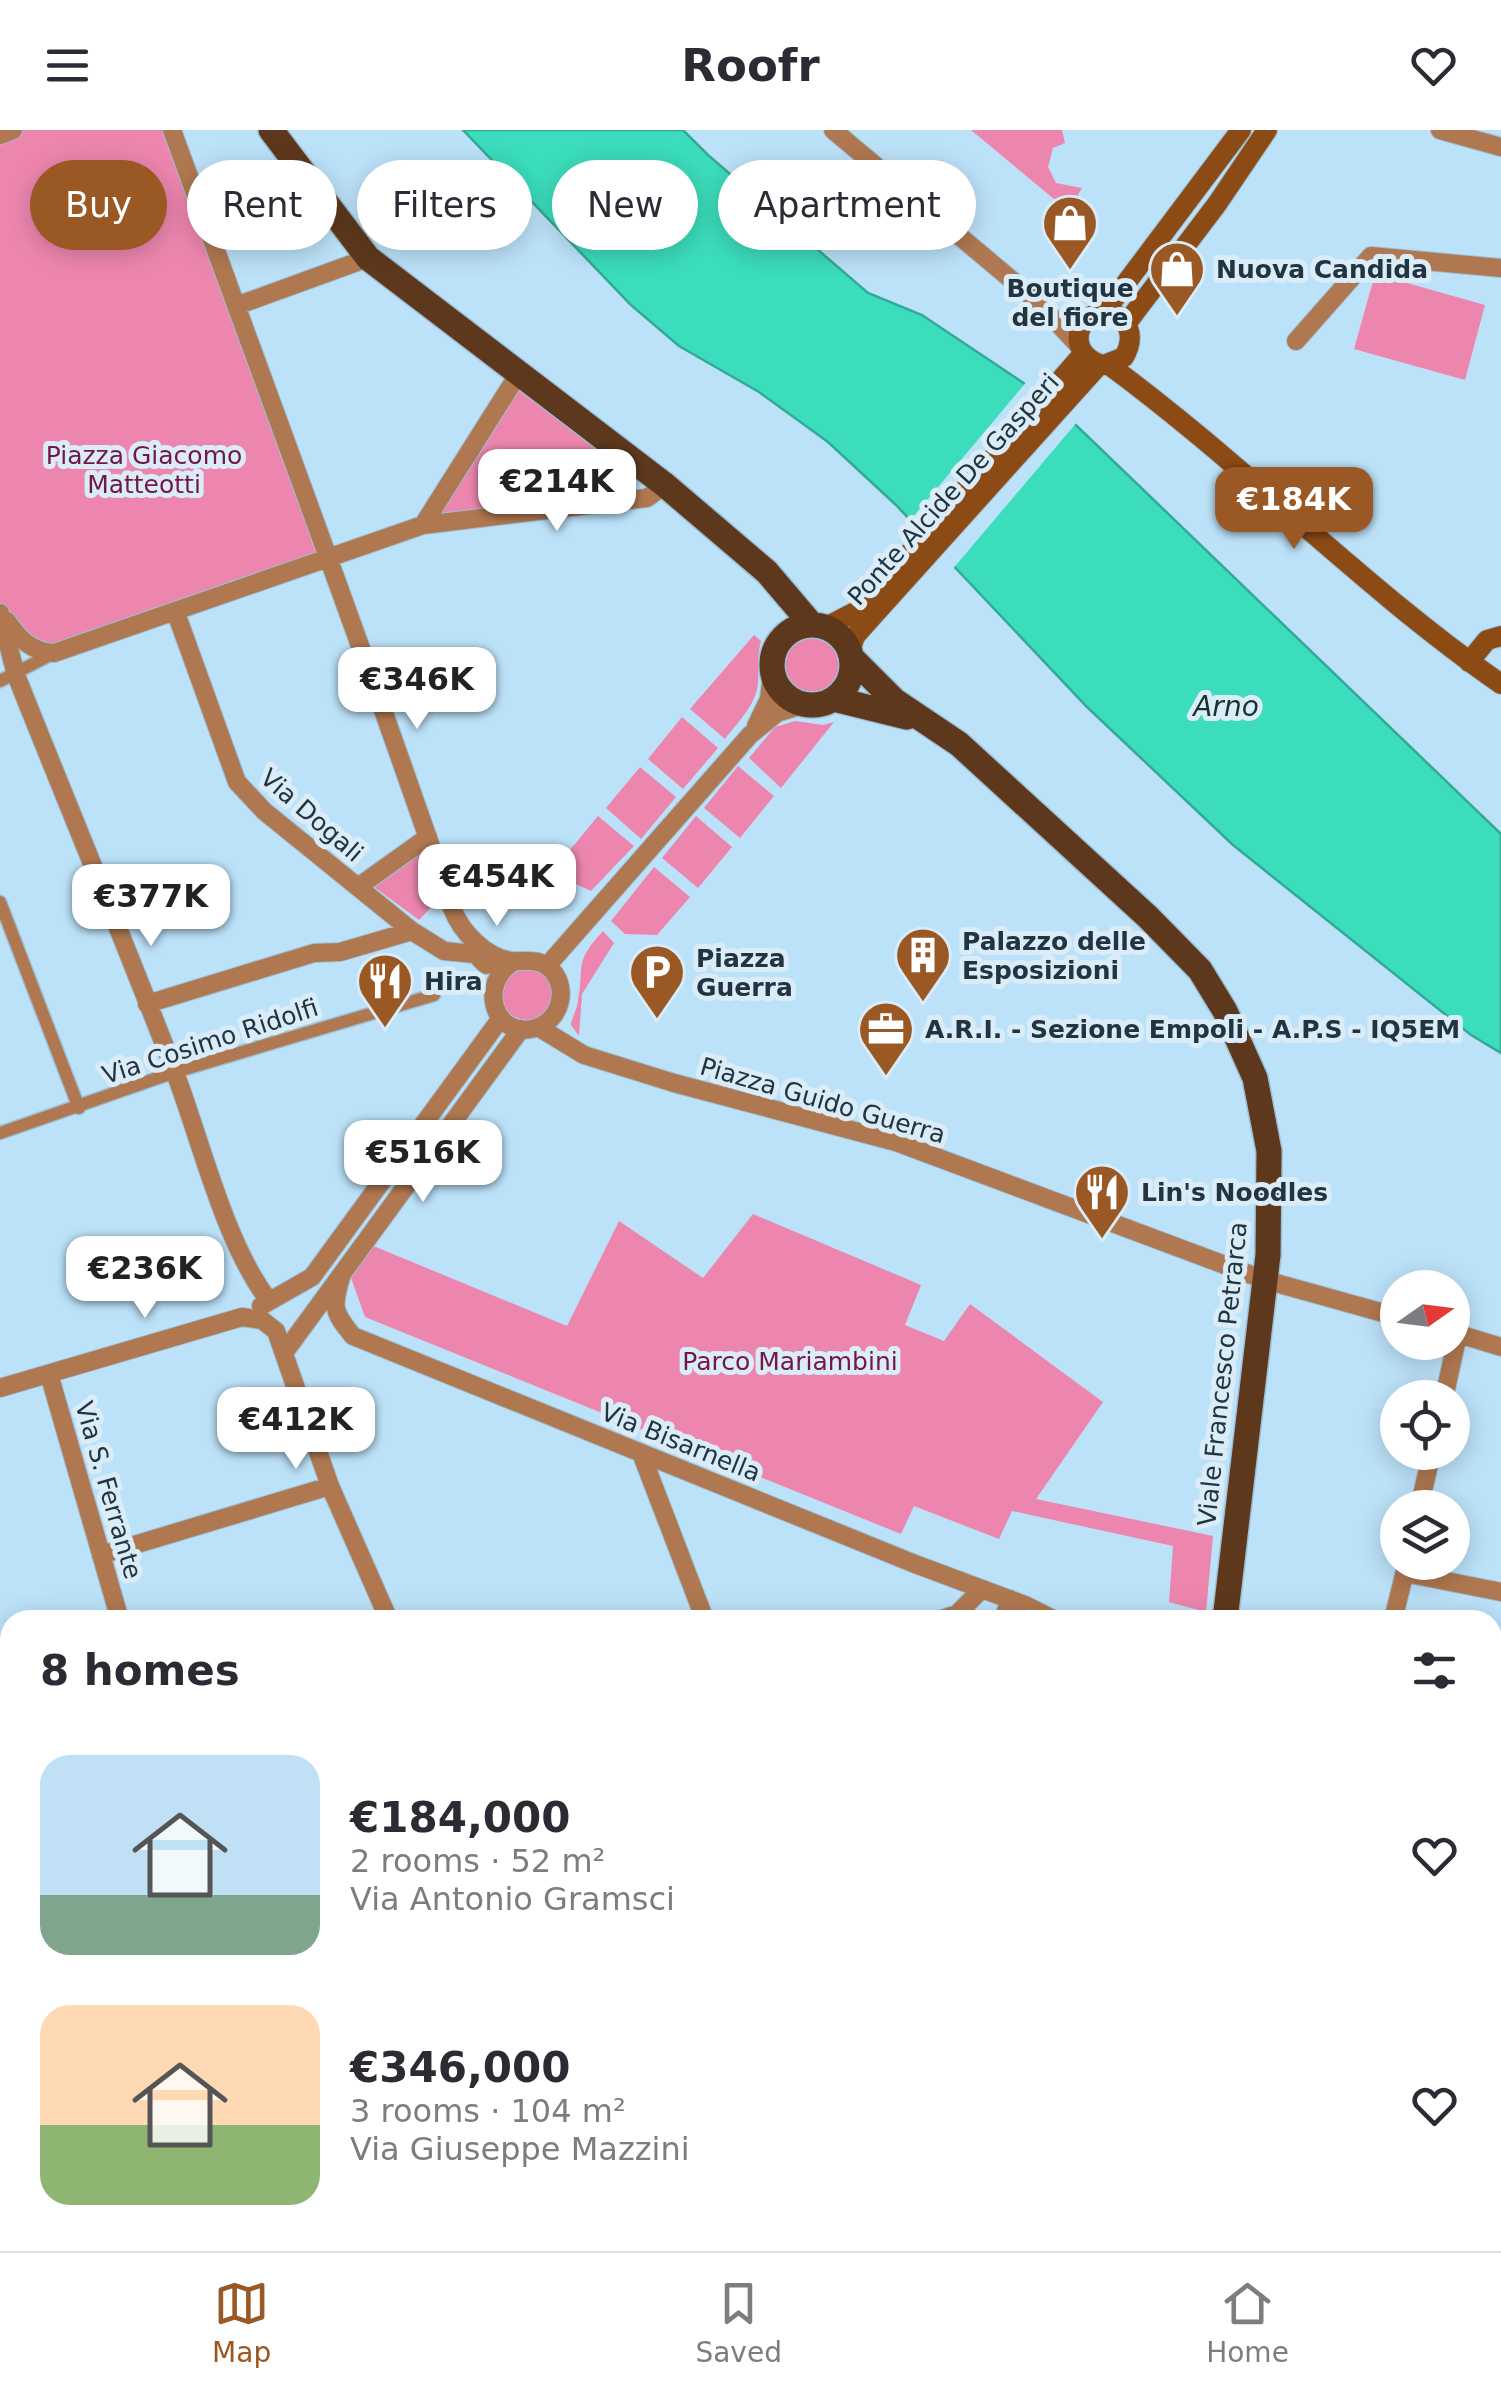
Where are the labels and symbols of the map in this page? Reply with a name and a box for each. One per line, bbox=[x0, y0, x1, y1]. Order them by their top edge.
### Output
shop icon: Boutique del fiore bbox=[1040, 193, 1100, 272]
shop icon: Nuova Candida bbox=[1147, 239, 1207, 318]
place label: Nuova Candida bbox=[1216, 255, 1428, 284]
place label: Boutique del fiore bbox=[1006, 274, 1134, 332]
street label: Ponte Alcide De Gasperi bbox=[842, 368, 1065, 611]
park label: Piazza Giacomo Matteotti bbox=[46, 441, 242, 499]
pin: €214K bbox=[487, 449, 627, 534]
pin: €184K bbox=[1224, 467, 1364, 552]
pin: €346K bbox=[347, 647, 487, 732]
water label: Arno bbox=[1191, 690, 1259, 723]
street label: Via Dogali bbox=[254, 763, 369, 868]
pin: €454K bbox=[427, 844, 567, 929]
pin: €377K bbox=[81, 864, 221, 949]
building icon: Palazzo delle Esposizioni bbox=[893, 925, 953, 1004]
place label: Palazzo delle Esposizioni bbox=[962, 927, 1146, 985]
parking icon: Piazza Guerra bbox=[627, 942, 687, 1021]
place label: Piazza Guerra bbox=[696, 944, 793, 1002]
restaurant icon: Hira bbox=[355, 951, 415, 1030]
place label: Hira bbox=[424, 967, 483, 996]
street label: Via Cosimo Ridolfi bbox=[99, 993, 322, 1090]
office icon: A.R.I. - Sezione Empoli - A.P.S - IQ5EM bbox=[856, 999, 916, 1078]
place label: A.R.I. - Sezione Empoli - A.P.S - IQ5EM bbox=[925, 1015, 1460, 1044]
street label: Piazza Guido Guerra bbox=[697, 1052, 949, 1149]
pin: €516K bbox=[353, 1120, 493, 1205]
restaurant icon: Lin's Noodles bbox=[1072, 1162, 1132, 1241]
place label: Lin's Noodles bbox=[1141, 1178, 1328, 1207]
street label: Viale Francesco Petrarca bbox=[1192, 1220, 1253, 1528]
pin: €236K bbox=[75, 1236, 215, 1321]
north arrow bbox=[1380, 1270, 1470, 1360]
park label: Parco Mariambini bbox=[682, 1347, 898, 1376]
pin: €412K bbox=[226, 1387, 366, 1472]
street label: Via Bisarnella bbox=[597, 1397, 765, 1488]
street label: Via S. Ferrante bbox=[69, 1398, 148, 1582]

